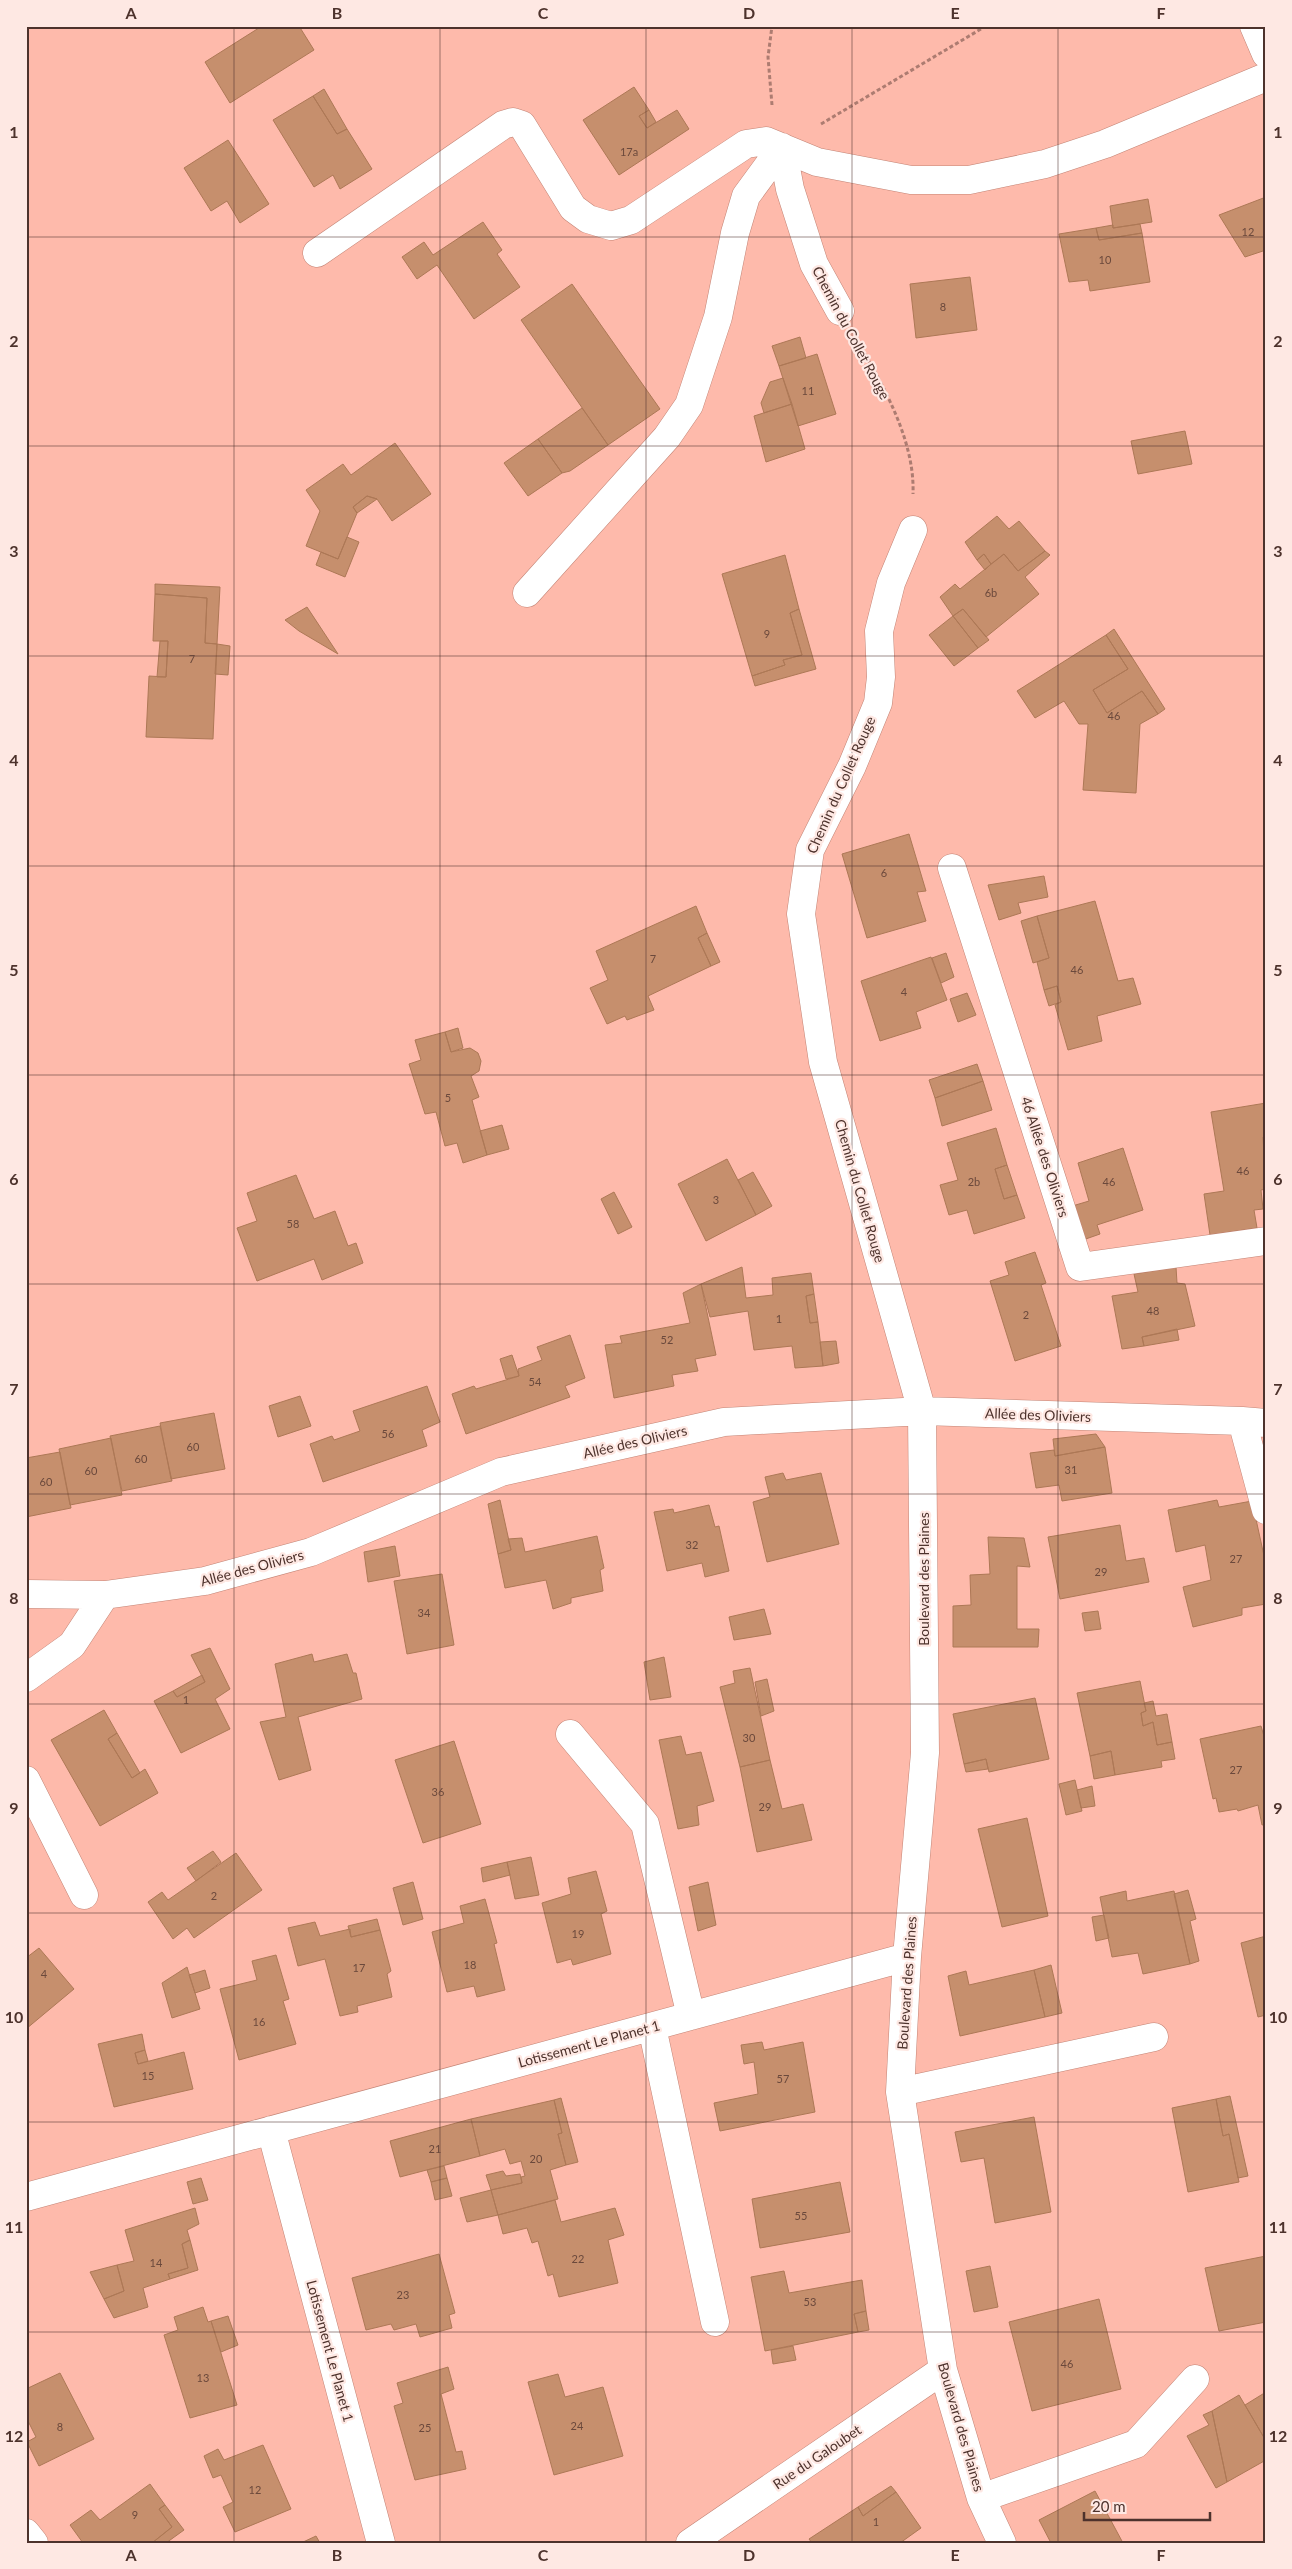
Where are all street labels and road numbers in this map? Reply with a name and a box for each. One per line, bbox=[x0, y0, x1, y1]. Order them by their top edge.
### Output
street label: Chemin du Collet Rouge bbox=[809, 263, 894, 402]
street label: Chemin du Collet Rouge bbox=[803, 714, 878, 856]
street label: 46 Allée des Oliviers bbox=[1018, 1095, 1073, 1219]
street label: Chemin du Collet Rouge bbox=[832, 1117, 889, 1265]
street label: Allée des Oliviers bbox=[985, 1404, 1091, 1425]
street label: Allée des Oliviers bbox=[581, 1421, 689, 1462]
street label: Boulevard des Plaines bbox=[915, 1512, 932, 1646]
street label: Allée des Oliviers bbox=[198, 1546, 305, 1589]
street label: Boulevard des Plaines bbox=[893, 1916, 920, 2050]
street label: Lotissement Le Planet 1 bbox=[516, 2016, 662, 2071]
street label: Lotissement Le Planet 1 bbox=[303, 2278, 358, 2424]
street label: Boulevard des Plaines bbox=[935, 2360, 988, 2493]
street label: Rue du Galoubet bbox=[769, 2421, 864, 2492]

